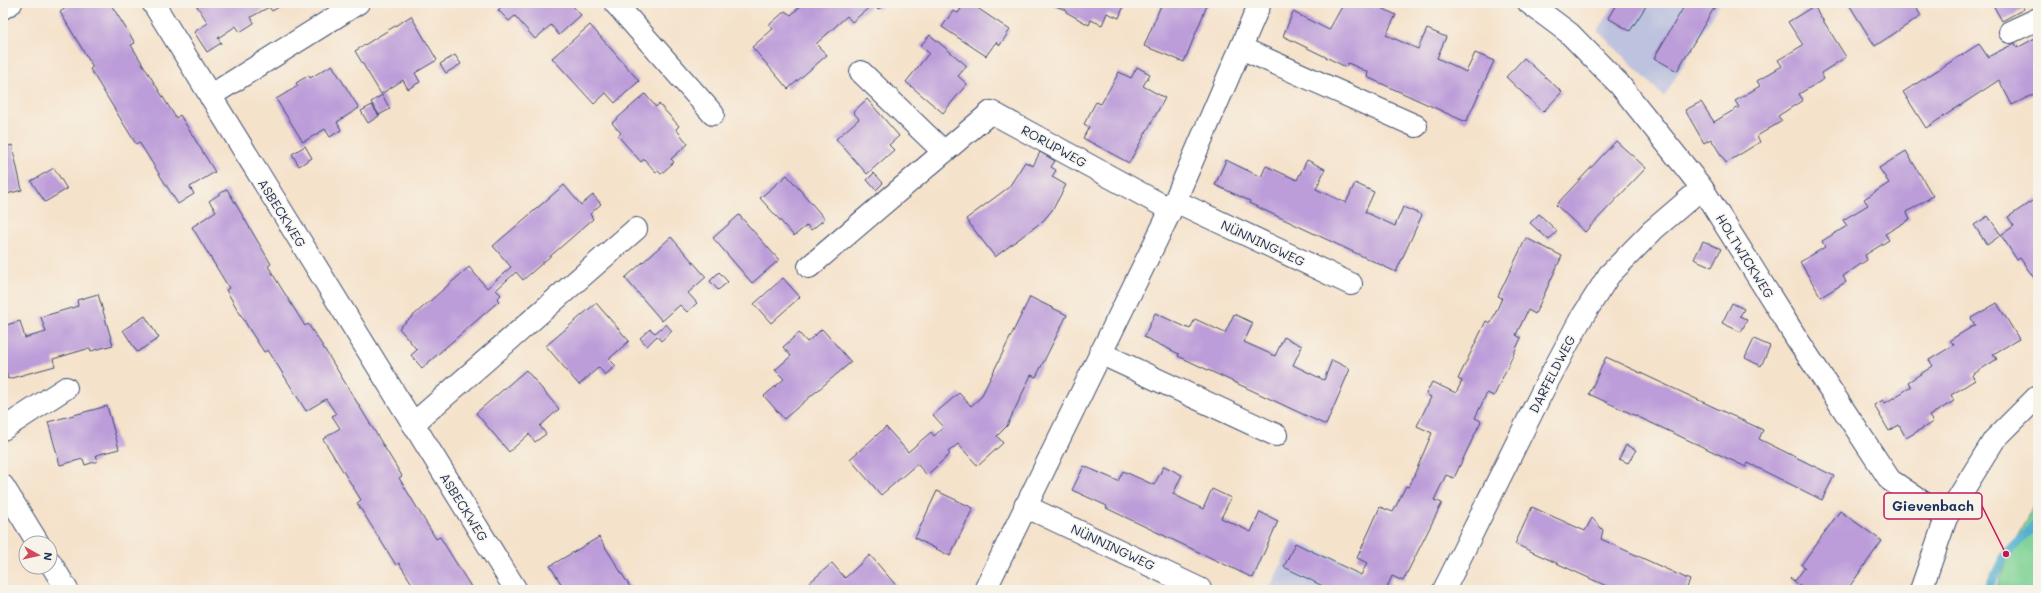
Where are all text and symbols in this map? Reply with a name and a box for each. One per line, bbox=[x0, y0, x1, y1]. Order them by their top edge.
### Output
street label: RORUPWEG bbox=[1019, 121, 1090, 171]
street label: ASBECKWEG bbox=[255, 175, 310, 250]
street label: HOLTWICKWEG bbox=[1713, 210, 1778, 301]
street label: NÜNNINGWEG bbox=[1218, 216, 1308, 270]
street label: DARFELDWEG bbox=[1525, 332, 1579, 416]
street label: ASBECKWEG bbox=[437, 469, 492, 544]
callout: Gievenbach bbox=[1884, 493, 1982, 519]
text: Gievenbach bbox=[1892, 496, 1974, 515]
street label: NÜNNINGWEG bbox=[1068, 520, 1158, 574]
north arrow bbox=[18, 535, 58, 575]
text: N bbox=[40, 551, 56, 562]

